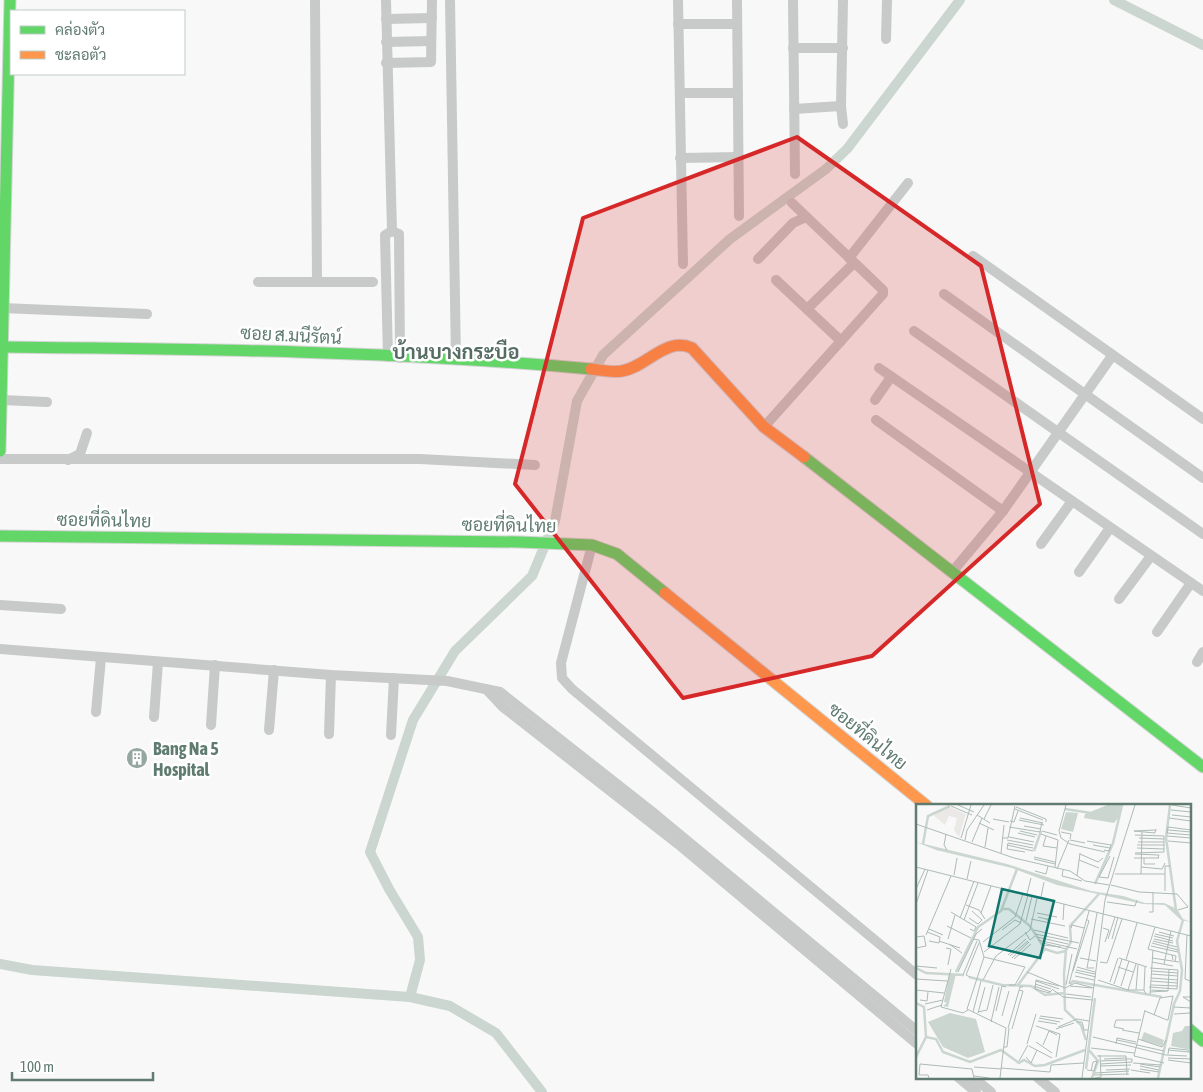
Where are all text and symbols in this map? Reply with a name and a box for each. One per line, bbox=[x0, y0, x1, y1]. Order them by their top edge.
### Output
legend bbox=[10, 10, 185, 75]
text: คล่องตัว bbox=[55, 20, 105, 38]
text: ชะลอตัว bbox=[55, 46, 106, 63]
street label: ซอย ส.มนีรัตน์ bbox=[240, 320, 342, 348]
district label: บ้านบางกระบือ bbox=[393, 339, 519, 363]
street label: ซอยที่ดินไทย bbox=[56, 504, 152, 531]
street label: ซอยที่ดินไทย bbox=[461, 509, 557, 536]
street label: ซอยที่ดินไทย bbox=[824, 694, 915, 774]
place label: Bang Na 5 Hospital bbox=[153, 738, 219, 780]
building icon: Bang Na 5 Hospital bbox=[125, 746, 149, 770]
inset map bbox=[916, 804, 1190, 1080]
scale bar bbox=[12, 1050, 154, 1082]
text: 100 m bbox=[20, 1058, 54, 1075]

